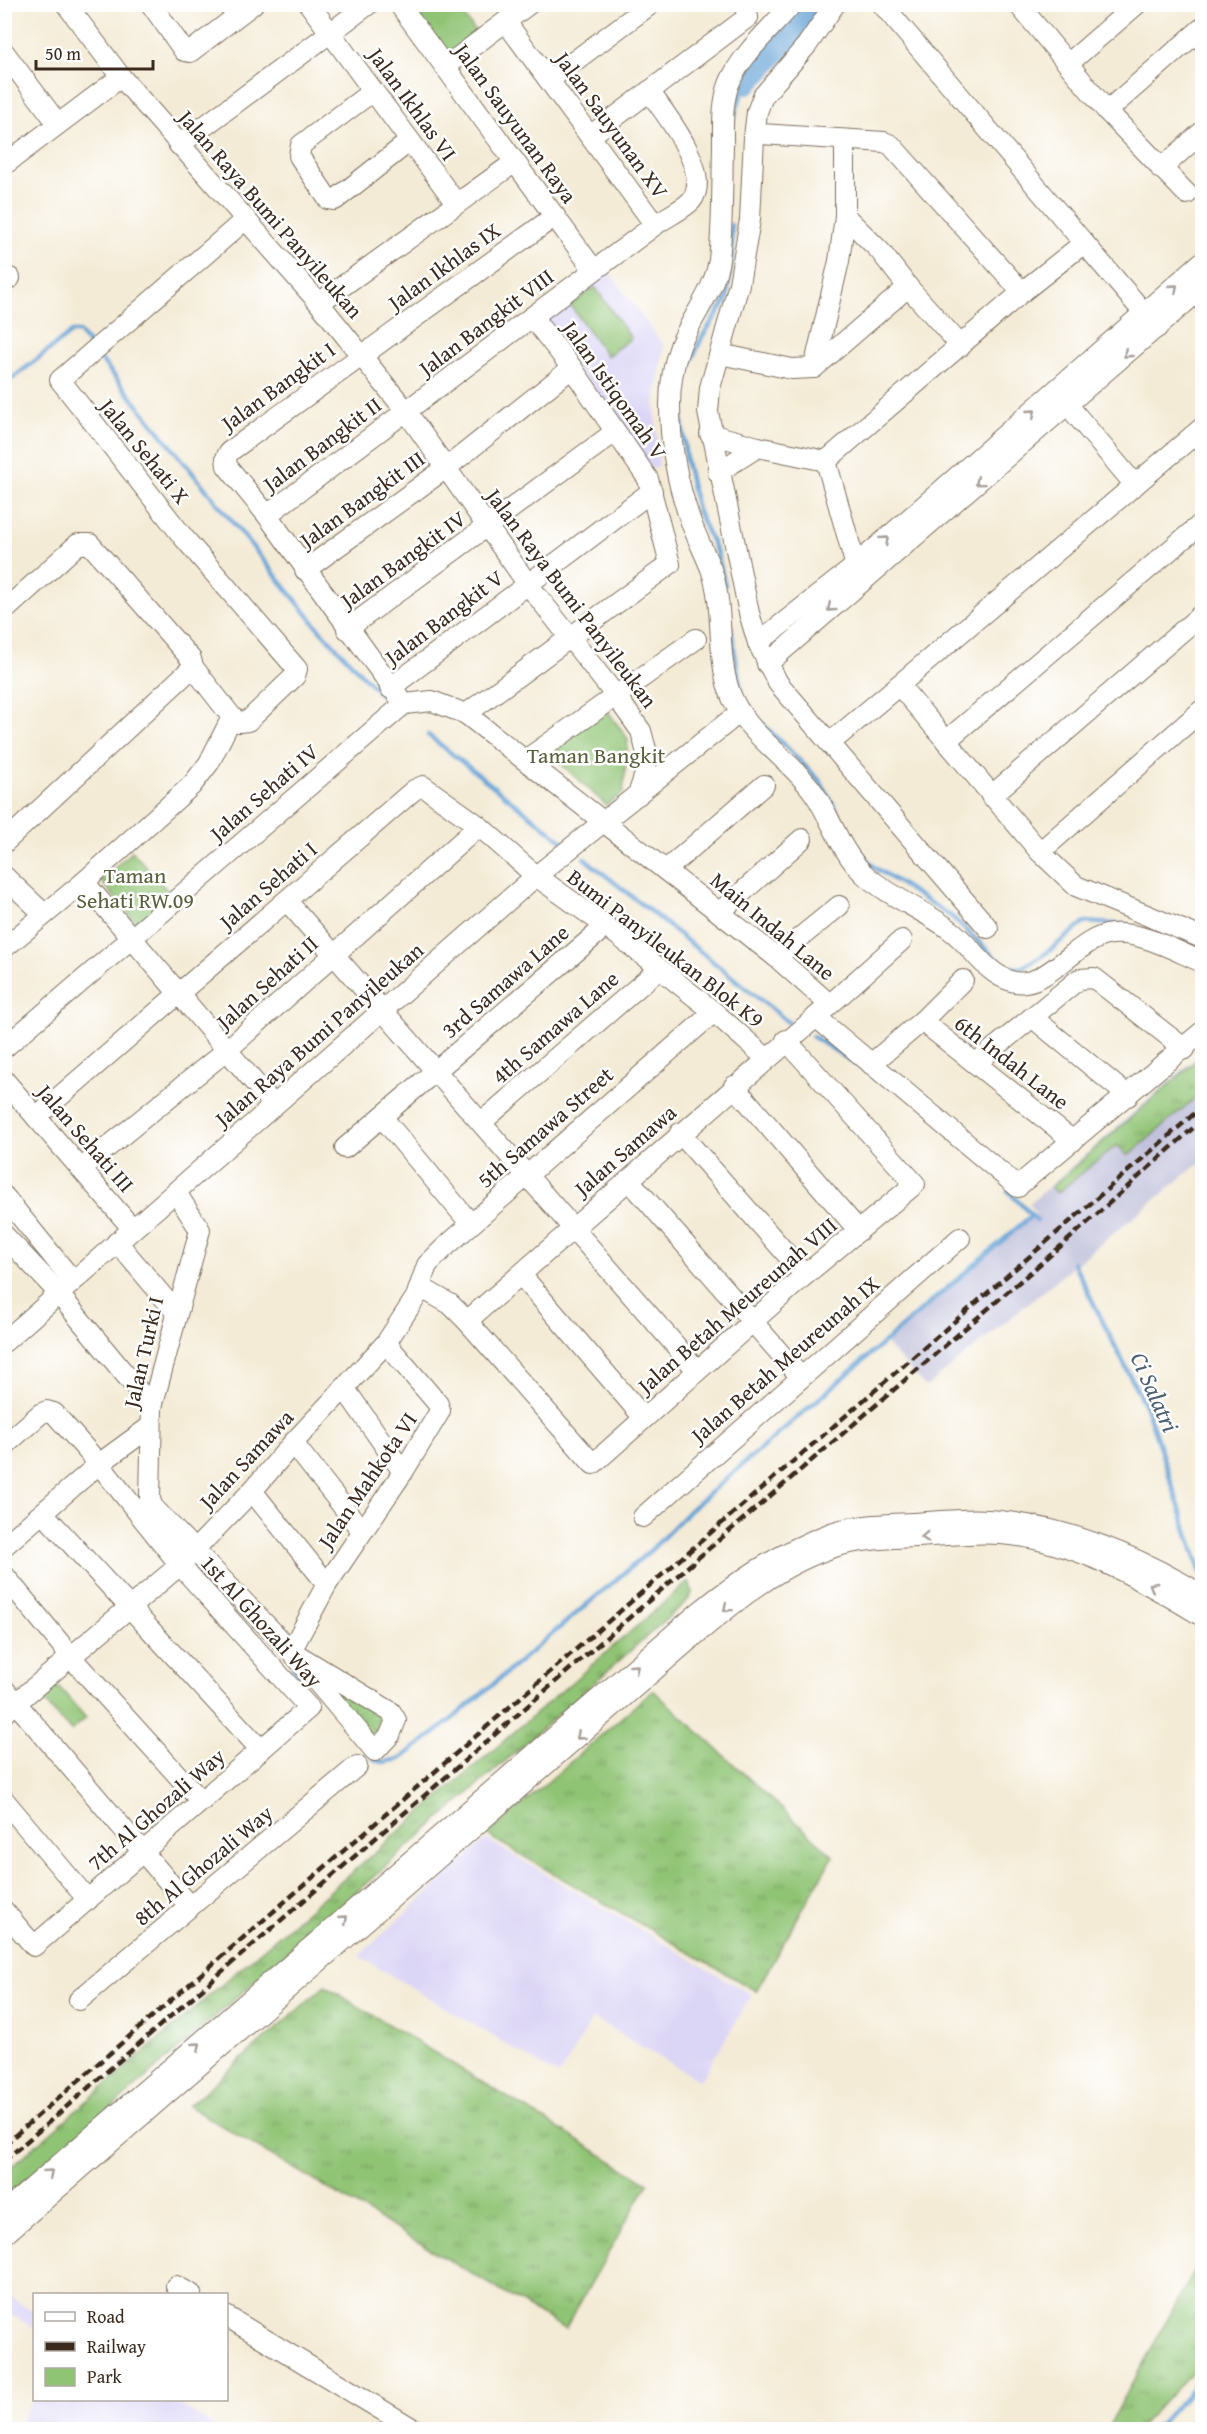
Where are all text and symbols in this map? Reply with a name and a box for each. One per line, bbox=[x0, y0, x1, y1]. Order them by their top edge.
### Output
scale bar bbox=[36, 33, 153, 71]
street label: Jalan Sauyunan Raya bbox=[445, 34, 585, 210]
street label: Jalan Ikhlas VI bbox=[359, 38, 465, 167]
text: 50 m bbox=[45, 40, 81, 67]
street label: Jalan Sauyunan XV bbox=[546, 42, 676, 205]
street label: Jalan Raya Bumi Panyileukan bbox=[169, 100, 371, 326]
street label: Jalan Ikhlas IX bbox=[379, 214, 507, 319]
street label: Jalan Bangkit VIII bbox=[409, 260, 560, 385]
one-way arrow bbox=[1167, 284, 1177, 295]
street label: Jalan Istiqomah V bbox=[553, 311, 675, 466]
street label: Jalan Bangkit I bbox=[212, 334, 342, 440]
one-way arrow bbox=[1123, 347, 1134, 358]
street label: Jalan Sehati X bbox=[91, 389, 198, 511]
street label: Jalan Bangkit II bbox=[254, 389, 388, 501]
one-way arrow bbox=[1025, 409, 1036, 420]
street label: Jalan Bangkit III bbox=[290, 443, 431, 557]
one-way arrow bbox=[975, 474, 986, 485]
street label: Jalan Raya Bumi Panyileukan bbox=[477, 479, 666, 715]
street label: Jalan Bangkit IV bbox=[331, 502, 472, 617]
one-way arrow bbox=[878, 536, 889, 547]
street label: Jalan Bangkit V bbox=[375, 562, 510, 674]
one-way arrow bbox=[827, 601, 838, 612]
street label: Jalan Sehati IV bbox=[200, 736, 325, 850]
park label: Taman Bangkit bbox=[527, 739, 666, 771]
street label: Jalan Sehati I bbox=[210, 833, 324, 939]
park label: Taman Sehati RW.09 bbox=[76, 859, 194, 916]
street label: Bumi Panyileukan Blok K9 bbox=[561, 861, 771, 1035]
street label: Main Indah Lane bbox=[704, 864, 842, 988]
street label: 3rd Samawa Lane bbox=[434, 917, 576, 1045]
street label: Jalan Sehati II bbox=[207, 928, 325, 1038]
street label: Jalan Raya Bumi Panyileukan bbox=[205, 934, 431, 1136]
street label: 4th Samawa Lane bbox=[484, 963, 626, 1091]
street label: 6th Indah Lane bbox=[948, 1007, 1076, 1117]
street label: 5th Samawa Street bbox=[470, 1059, 620, 1195]
street label: Jalan Sehati III bbox=[28, 1075, 142, 1199]
street label: Jalan Samawa bbox=[565, 1096, 683, 1205]
street label: Jalan Betah Meureunah VIII bbox=[628, 1209, 844, 1403]
street label: Jalan Betah Meureunah IX bbox=[681, 1268, 887, 1452]
street label: Jalan Turki I bbox=[114, 1293, 171, 1414]
water label: Ci Salatri bbox=[1122, 1346, 1188, 1438]
street label: Jalan Samawa bbox=[189, 1402, 301, 1518]
street label: Jalan Mahkota VI bbox=[308, 1406, 424, 1557]
one-way arrow bbox=[921, 1530, 930, 1543]
street label: 1st Al Ghozali Way bbox=[193, 1547, 331, 1695]
one-way arrow bbox=[1149, 1581, 1159, 1593]
one-way arrow bbox=[723, 1601, 734, 1612]
one-way arrow bbox=[628, 1664, 639, 1675]
one-way arrow bbox=[576, 1729, 587, 1740]
street label: 7th Al Ghozali Way bbox=[80, 1740, 232, 1878]
street label: 8th Al Ghozali Way bbox=[126, 1797, 280, 1933]
one-way arrow bbox=[337, 1915, 348, 1926]
one-way arrow bbox=[190, 2042, 201, 2053]
one-way arrow bbox=[42, 2170, 53, 2181]
legend bbox=[33, 2293, 228, 2401]
text: Road bbox=[87, 2303, 125, 2330]
text: Railway bbox=[87, 2333, 146, 2360]
text: Park bbox=[87, 2363, 123, 2390]

